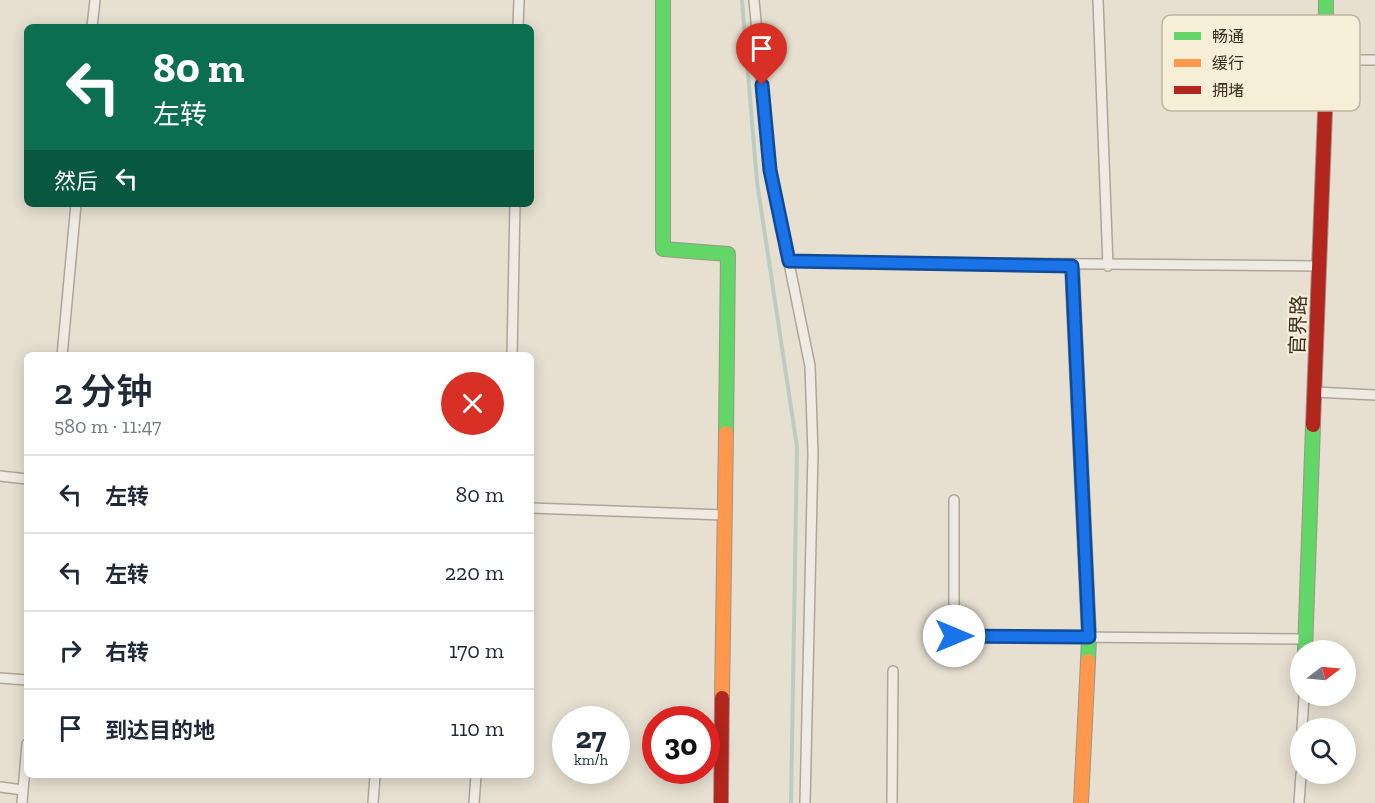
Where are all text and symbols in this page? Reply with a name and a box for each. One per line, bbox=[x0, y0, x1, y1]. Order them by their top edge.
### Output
legend bbox=[1162, 15, 1360, 111]
pin bbox=[736, 23, 787, 85]
text: 畅通 bbox=[1212, 27, 1244, 46]
icon: arrive bbox=[745, 32, 778, 65]
text: 80 m bbox=[153, 42, 244, 93]
icon: left bbox=[54, 48, 132, 126]
text: 缓行 bbox=[1212, 54, 1244, 73]
text: 拥堵 bbox=[1212, 81, 1244, 100]
text: 左转 bbox=[153, 99, 207, 131]
icon: left bbox=[110, 162, 143, 195]
text: 然后 bbox=[54, 168, 98, 195]
street label: 官界路 bbox=[1285, 295, 1311, 355]
text: 2 分钟 bbox=[54, 370, 152, 413]
button: close bbox=[441, 372, 504, 435]
text: 580 m · 11:47 bbox=[54, 414, 162, 438]
icon: left bbox=[54, 478, 87, 511]
text: 80 m bbox=[456, 481, 504, 508]
text: 左转 bbox=[105, 483, 149, 510]
icon: left bbox=[54, 556, 87, 589]
text: 220 m bbox=[445, 559, 504, 586]
text: 左转 bbox=[105, 561, 149, 588]
position arrow bbox=[922, 604, 986, 668]
icon: right bbox=[54, 634, 87, 667]
text: 170 m bbox=[449, 637, 504, 664]
text: 右转 bbox=[105, 639, 149, 666]
north arrow bbox=[1290, 640, 1356, 706]
map controls bbox=[1290, 640, 1356, 784]
speed limit sign: 30 bbox=[642, 706, 720, 784]
icon: arrive bbox=[54, 712, 87, 745]
text: 110 m bbox=[450, 715, 504, 742]
text: 到达目的地 bbox=[105, 717, 215, 744]
button: search bbox=[1290, 718, 1356, 784]
text: 27 bbox=[576, 720, 606, 756]
text: km/h bbox=[574, 751, 608, 769]

